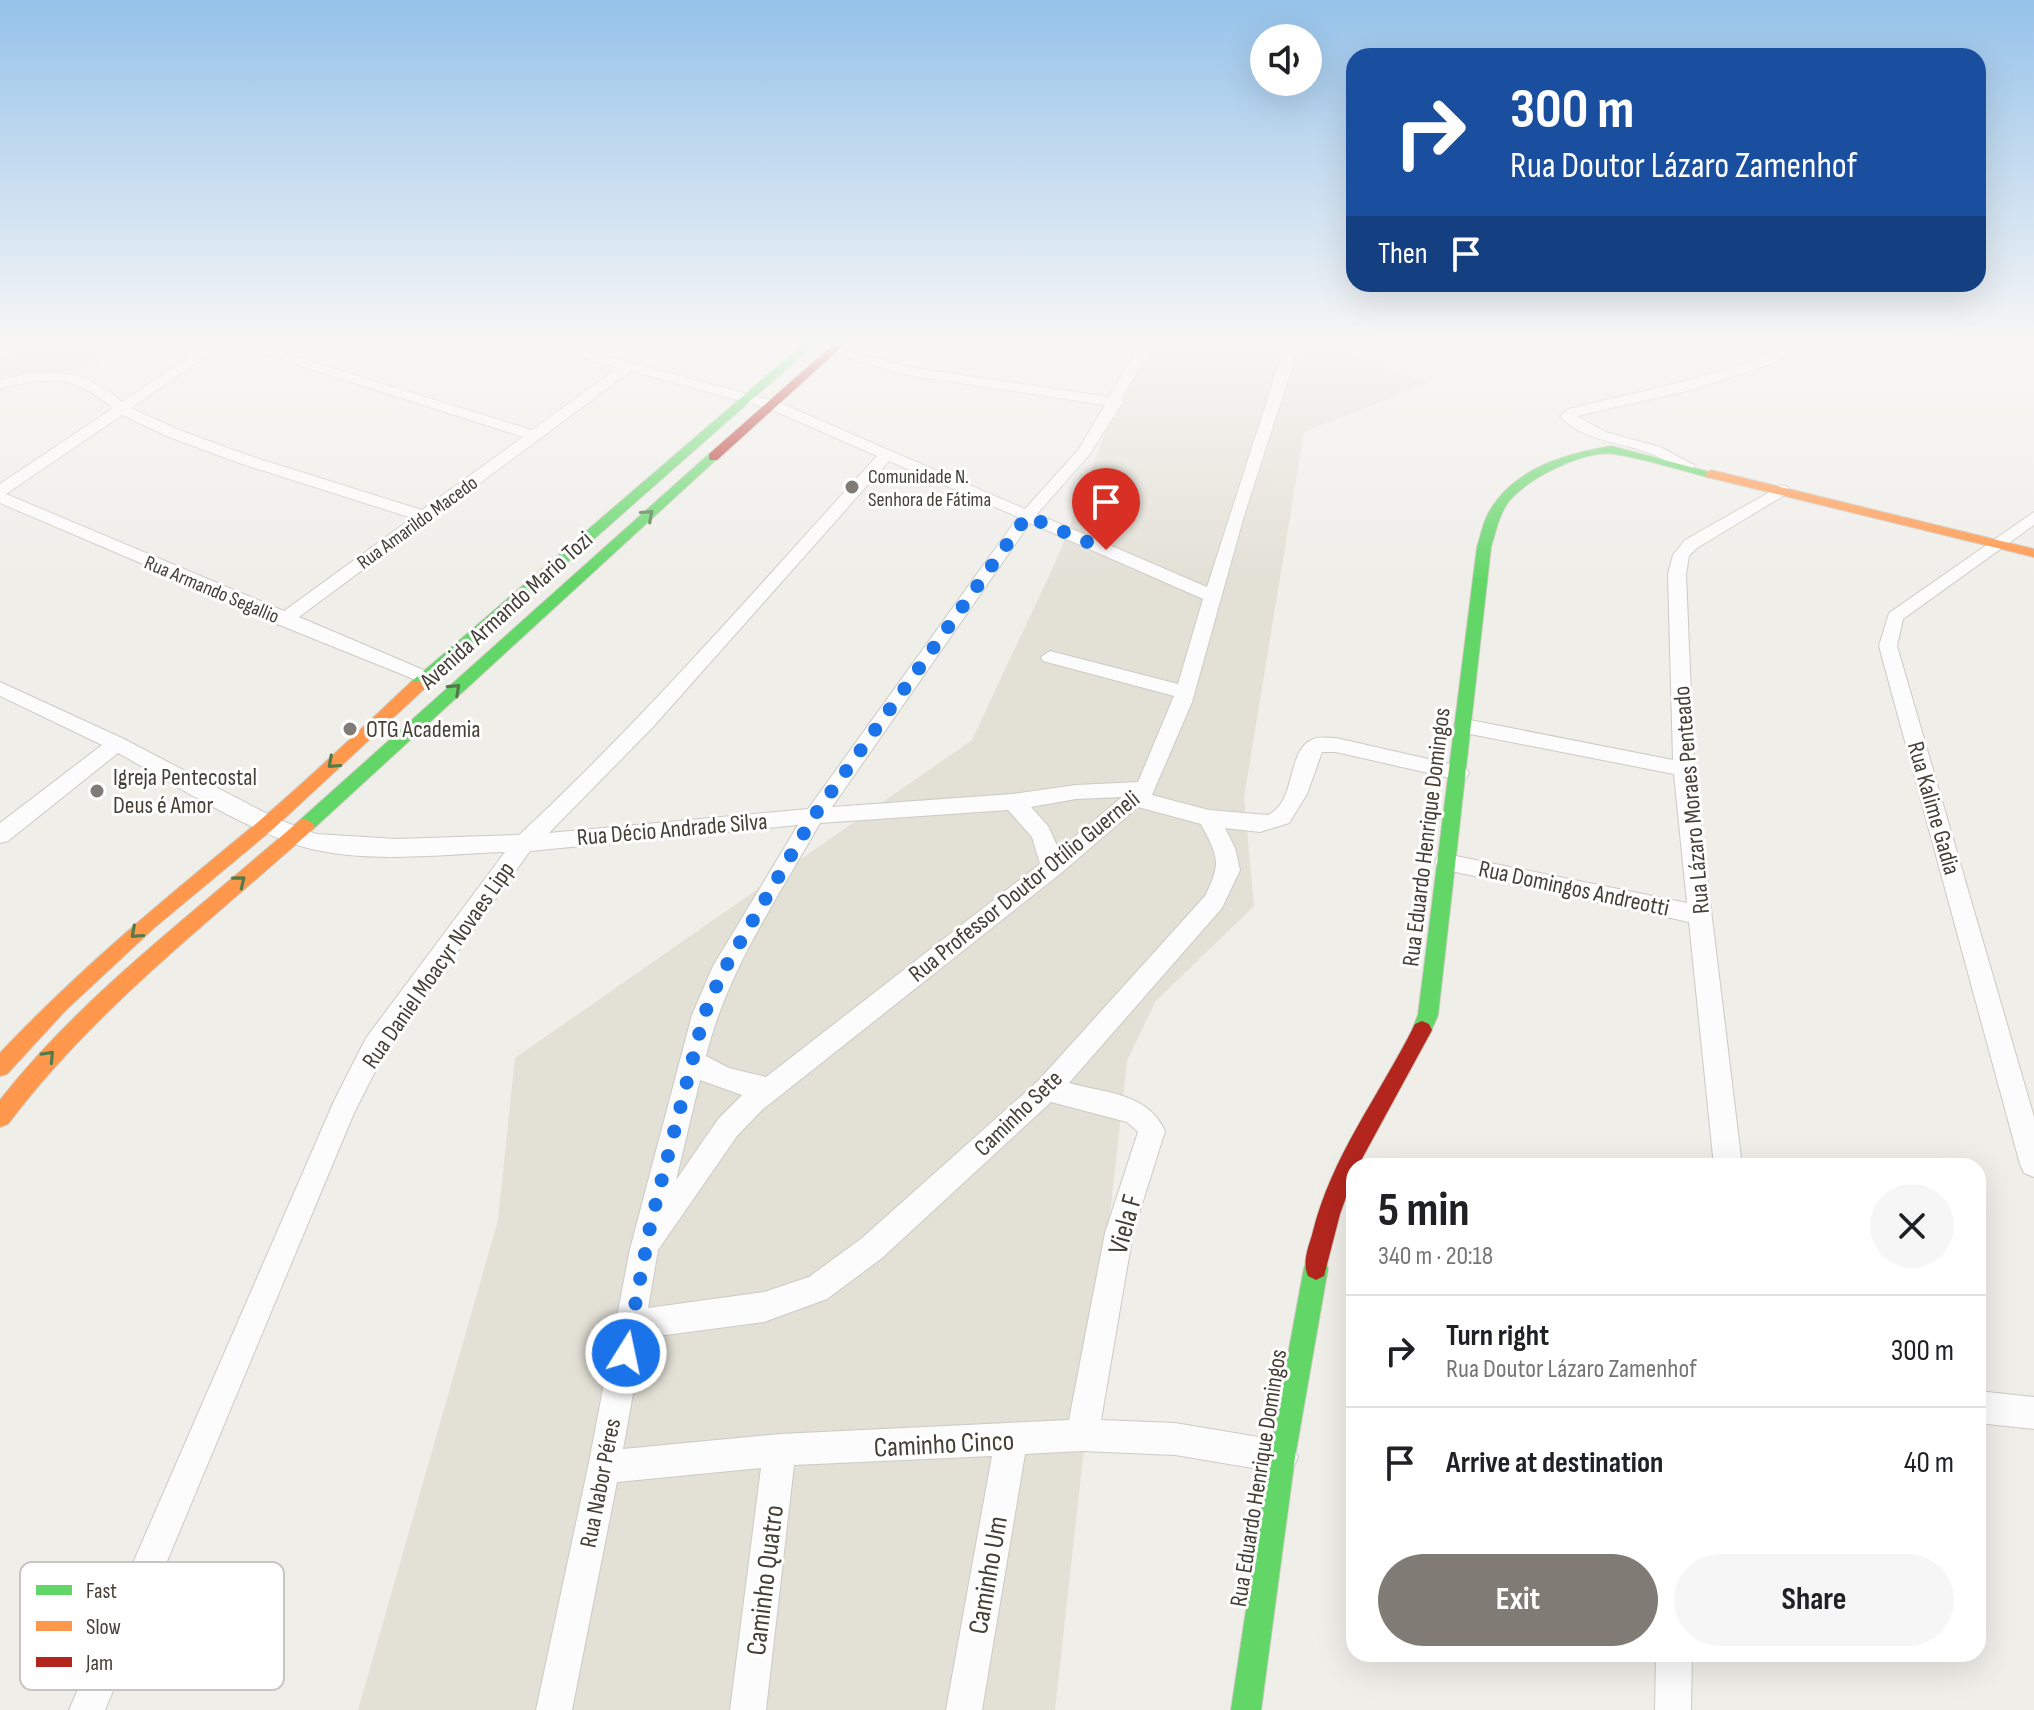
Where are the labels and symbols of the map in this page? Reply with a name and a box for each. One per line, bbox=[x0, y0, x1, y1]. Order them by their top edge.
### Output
place label: Comunidade N. Senhora de Fátima bbox=[868, 465, 991, 512]
pin bbox=[1072, 468, 1140, 550]
street label: Rua Amarildo Macedo bbox=[353, 471, 483, 575]
marker: Comunidade N. Senhora de Fátima bbox=[843, 478, 861, 496]
one-way arrow bbox=[639, 510, 654, 524]
street label: Avenida Armando Mario Tozi bbox=[413, 525, 599, 696]
street label: Rua Armando Segallio bbox=[141, 551, 283, 629]
one-way arrow bbox=[446, 683, 460, 698]
street label: Rua Lázaro Moraes Penteado bbox=[1667, 685, 1716, 915]
street label: Rua Eduardo Henrique Domingos bbox=[1396, 706, 1457, 968]
place label: OTG Academia bbox=[366, 715, 481, 744]
marker: OTG Academia bbox=[341, 720, 359, 738]
street label: Rua Kalime Gadia bbox=[1901, 738, 1966, 878]
one-way arrow bbox=[328, 754, 342, 769]
place label: Igreja Pentecostal Deus é Amor bbox=[113, 763, 257, 820]
marker: Igreja Pentecostal Deus é Amor bbox=[88, 782, 106, 800]
street label: Rua Professor Doutor Otílio Guerneli bbox=[903, 784, 1146, 989]
street label: Rua Décio Andrade Silva bbox=[576, 807, 768, 852]
street label: Rua Domingos Andreotti bbox=[1476, 854, 1672, 923]
street label: Rua Daniel Moacyr Novaes Lipp bbox=[356, 856, 521, 1074]
one-way arrow bbox=[231, 876, 246, 890]
one-way arrow bbox=[131, 924, 146, 938]
one-way arrow bbox=[39, 1051, 54, 1065]
street label: Caminho Sete bbox=[968, 1064, 1068, 1162]
street label: Viela F bbox=[1102, 1191, 1149, 1258]
position arrow bbox=[584, 1311, 668, 1395]
street label: Rua Eduardo Henrique Domingos bbox=[1224, 1347, 1293, 1609]
street label: Rua Nabor Péres bbox=[574, 1416, 627, 1550]
street label: Caminho Cinco bbox=[873, 1424, 1015, 1465]
street label: Caminho Quatro bbox=[740, 1503, 791, 1657]
street label: Caminho Um bbox=[962, 1514, 1015, 1637]
legend bbox=[20, 1562, 284, 1690]
text: Fast bbox=[86, 1578, 117, 1605]
text: Slow bbox=[86, 1614, 121, 1641]
text: Jam bbox=[85, 1650, 113, 1677]

